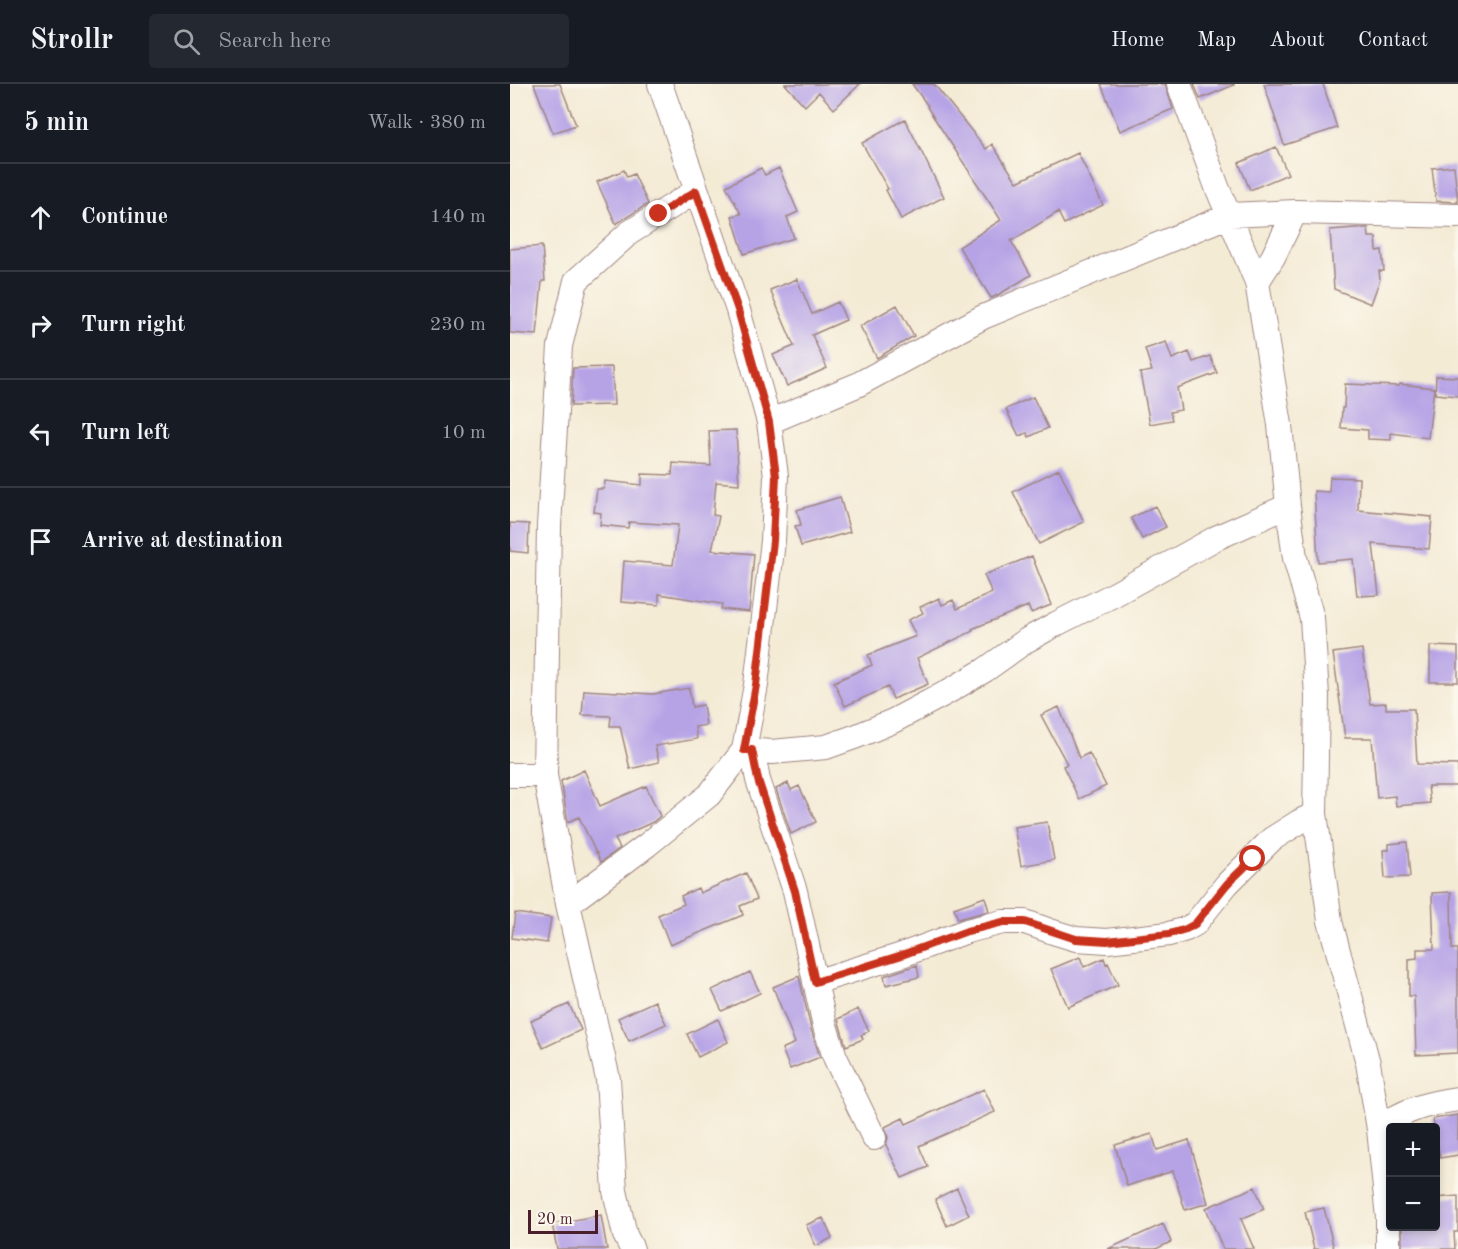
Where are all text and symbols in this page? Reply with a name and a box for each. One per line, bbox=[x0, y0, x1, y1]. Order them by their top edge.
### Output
search box bbox=[149, 14, 569, 68]
icon: search bbox=[170, 25, 203, 58]
text: Strollr bbox=[30, 27, 113, 55]
text: Search here bbox=[218, 30, 331, 52]
text: Home bbox=[1111, 30, 1164, 51]
text: Map bbox=[1197, 30, 1236, 51]
text: About bbox=[1269, 30, 1325, 51]
text: Contact bbox=[1358, 30, 1428, 51]
text: 5 min bbox=[24, 110, 89, 136]
text: Walk · 380 m bbox=[367, 113, 486, 133]
route end bbox=[645, 200, 671, 226]
icon: ahead bbox=[24, 201, 57, 234]
text: Continue bbox=[81, 206, 168, 228]
text: 140 m bbox=[430, 207, 486, 227]
icon: right bbox=[24, 309, 57, 342]
text: Turn right bbox=[81, 314, 185, 336]
text: 230 m bbox=[430, 315, 486, 335]
icon: left bbox=[24, 417, 57, 450]
text: Turn left bbox=[81, 422, 170, 444]
text: 10 m bbox=[441, 423, 486, 443]
icon: arrive bbox=[24, 525, 57, 558]
text: Arrive at destination bbox=[81, 530, 283, 552]
route start bbox=[1239, 845, 1265, 871]
map controls bbox=[1386, 1123, 1440, 1231]
button: + bbox=[1386, 1123, 1440, 1177]
button: − bbox=[1386, 1177, 1440, 1231]
scale bar bbox=[528, 1207, 598, 1234]
text: 20 m bbox=[537, 1212, 573, 1228]

